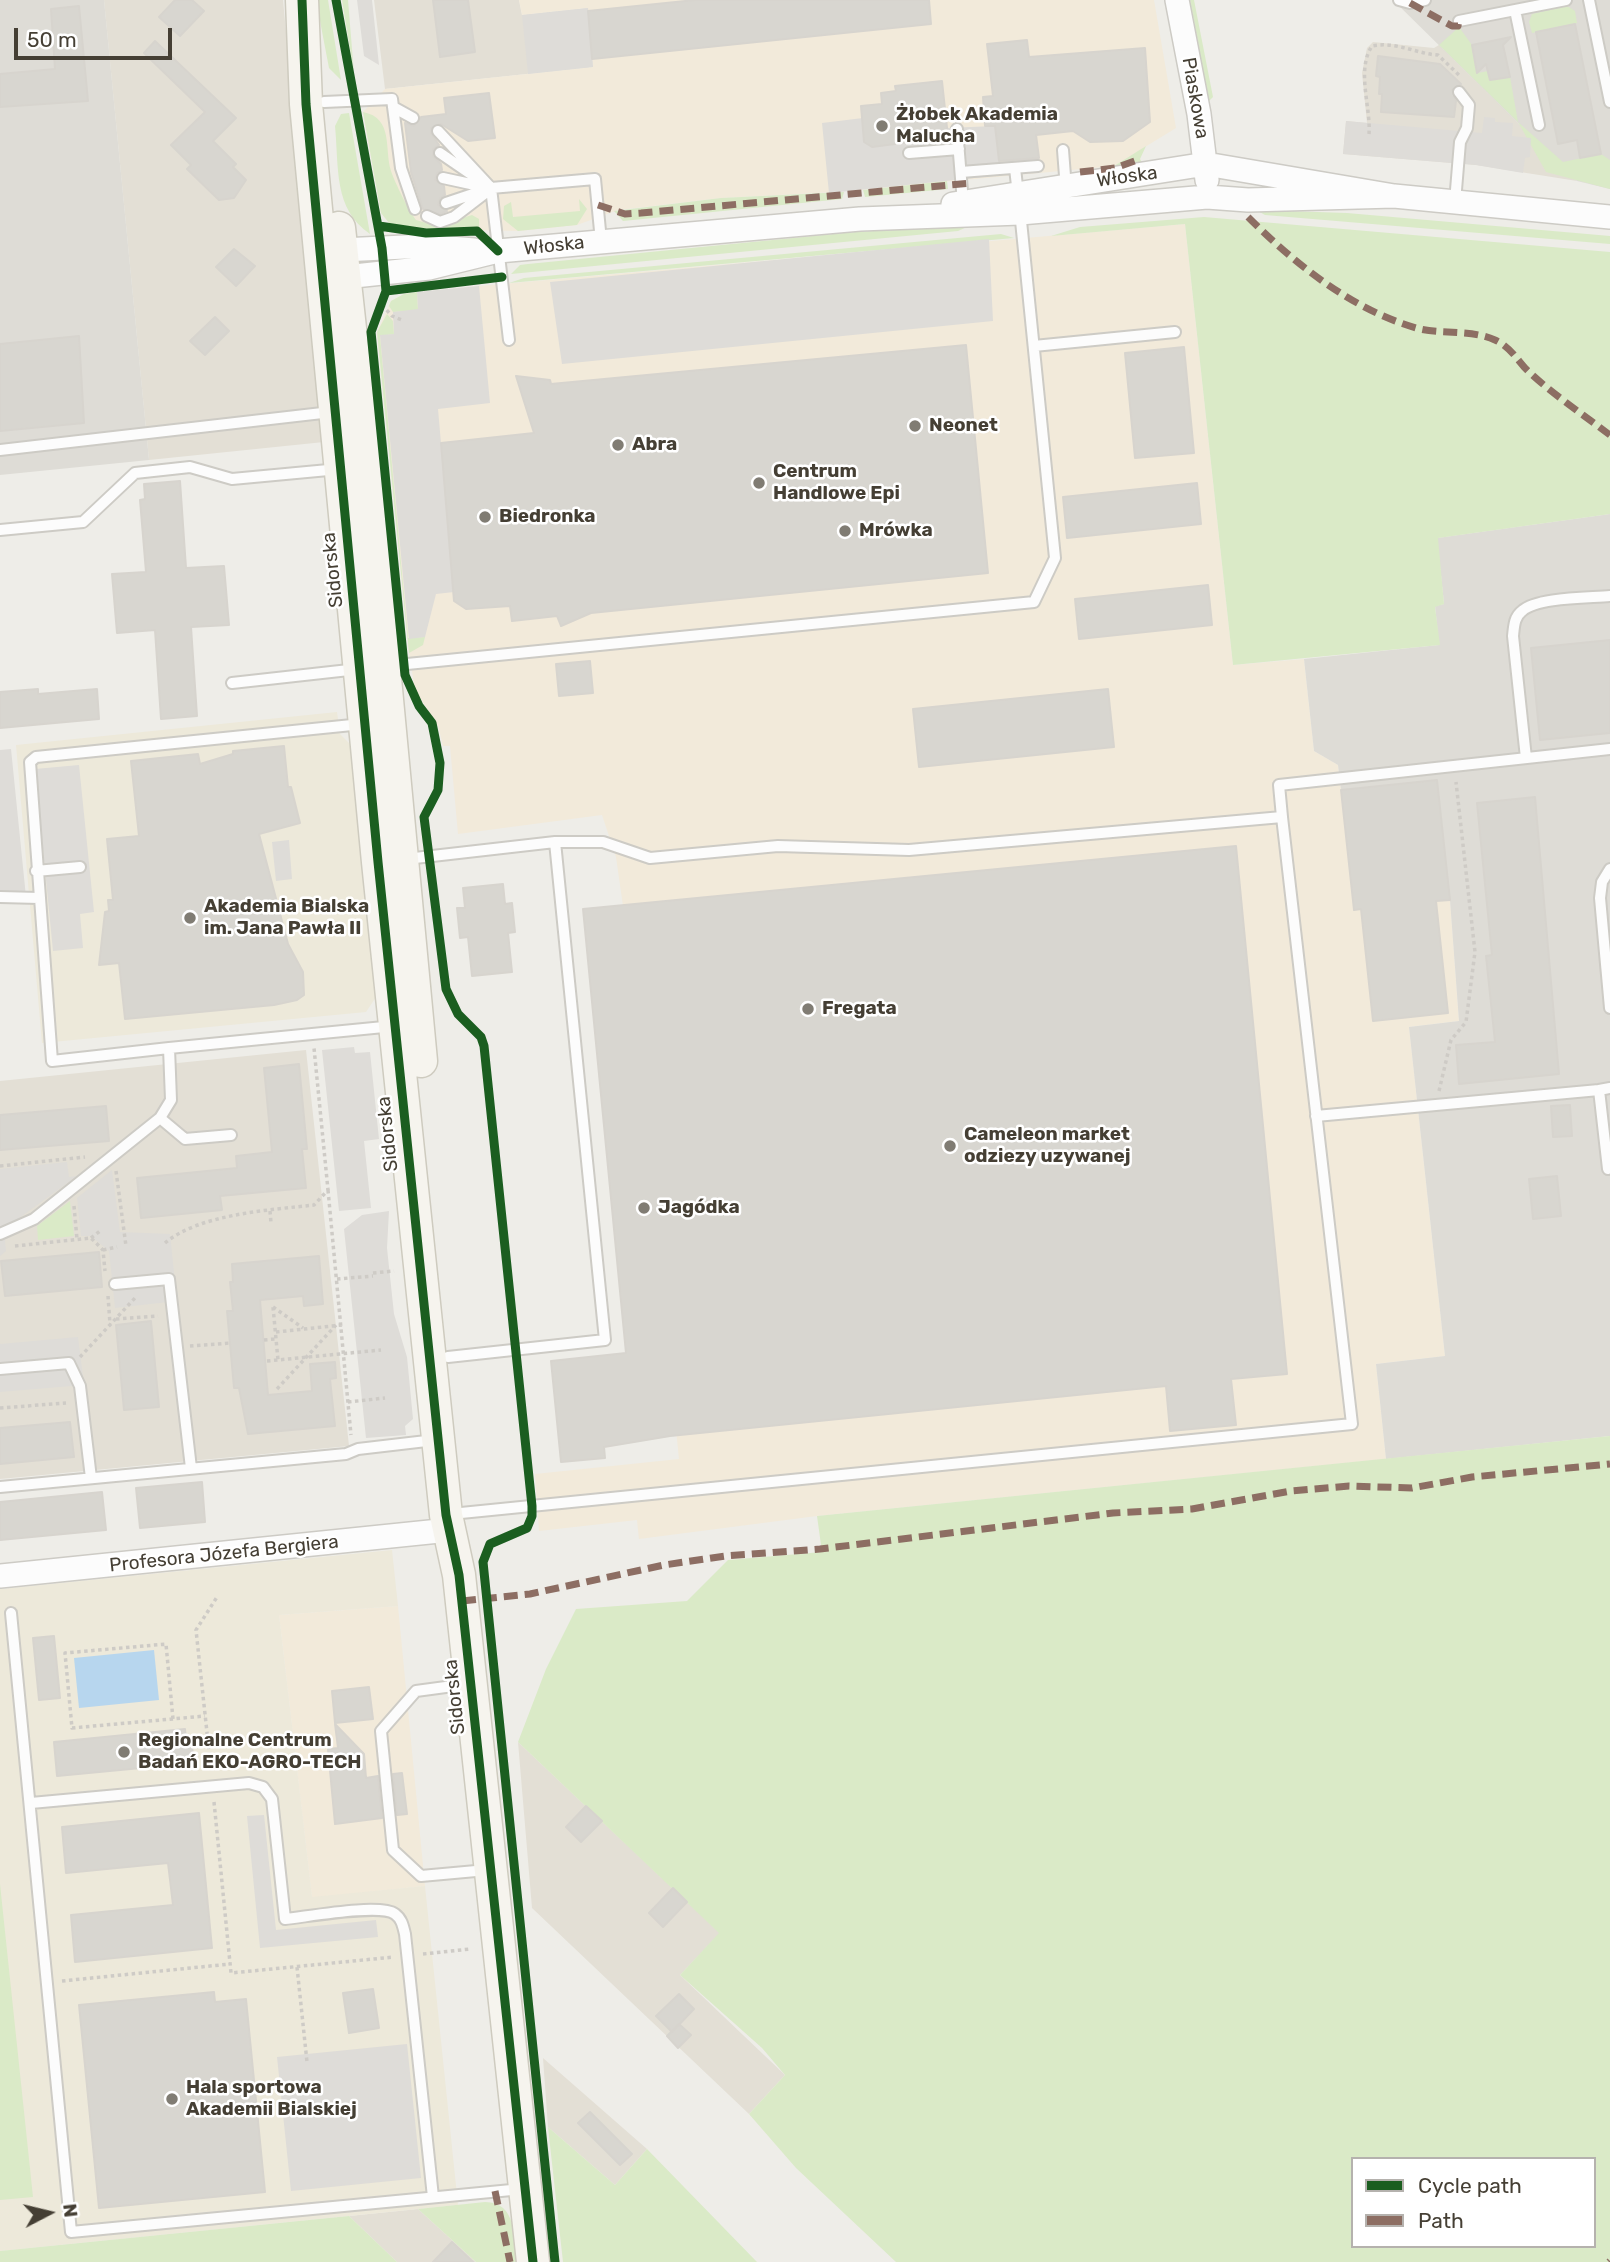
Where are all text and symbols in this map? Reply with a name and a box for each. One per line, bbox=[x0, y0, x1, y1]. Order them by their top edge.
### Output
scale bar bbox=[18, 14, 175, 58]
text: 50 m bbox=[27, 27, 77, 52]
street label: Piaskowa bbox=[1177, 55, 1213, 141]
place label: Żłobek Akademia Malucha bbox=[896, 104, 1058, 148]
marker: Żłobek Akademia Malucha bbox=[874, 118, 890, 134]
street label: Włoska bbox=[1095, 161, 1159, 193]
street label: Włoska bbox=[522, 231, 586, 261]
place label: Neonet bbox=[929, 415, 998, 437]
marker: Neonet bbox=[907, 418, 923, 434]
place label: Abra bbox=[632, 434, 677, 456]
marker: Abra bbox=[610, 437, 626, 453]
place label: Centrum Handlowe Epi bbox=[773, 461, 900, 505]
marker: Centrum Handlowe Epi bbox=[751, 475, 767, 491]
place label: Biedronka bbox=[499, 506, 596, 528]
marker: Biedronka bbox=[477, 509, 493, 525]
place label: Mrówka bbox=[859, 520, 933, 542]
marker: Mrówka bbox=[837, 523, 853, 539]
street label: Sidorska bbox=[318, 531, 348, 609]
place label: Akademia Bialska im. Jana Pawła II bbox=[204, 896, 369, 940]
marker: Akademia Bialska im. Jana Pawła II bbox=[182, 910, 198, 926]
place label: Fregata bbox=[822, 998, 897, 1020]
marker: Fregata bbox=[800, 1001, 816, 1017]
street label: Sidorska bbox=[373, 1095, 403, 1173]
place label: Cameleon market odziezy uzywanej bbox=[964, 1124, 1131, 1168]
marker: Cameleon market odziezy uzywanej bbox=[942, 1138, 958, 1154]
place label: Jagódka bbox=[658, 1197, 740, 1219]
marker: Jagódka bbox=[636, 1200, 652, 1216]
street label: Profesora Józefa Bergiera bbox=[108, 1531, 340, 1577]
street label: Sidorska bbox=[440, 1658, 470, 1736]
place label: Regionalne Centrum Badań EKO-AGRO-TECH bbox=[138, 1730, 361, 1774]
marker: Regionalne Centrum Badań EKO-AGRO-TECH bbox=[116, 1744, 132, 1760]
place label: Hala sportowa Akademii Bialskiej bbox=[186, 2077, 357, 2121]
marker: Hala sportowa Akademii Bialskiej bbox=[164, 2091, 180, 2107]
legend bbox=[1351, 2157, 1596, 2248]
text: Cycle path bbox=[1418, 2173, 1522, 2198]
north arrow bbox=[14, 2178, 84, 2248]
text: N bbox=[58, 2202, 83, 2219]
text: Path bbox=[1418, 2208, 1464, 2233]

